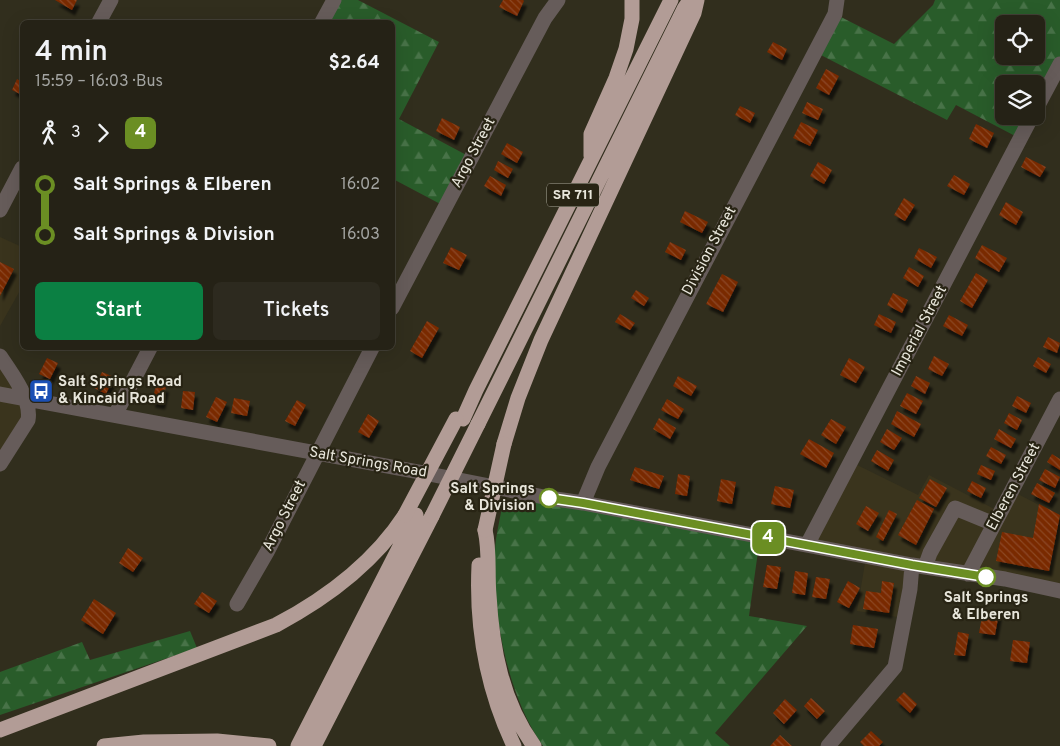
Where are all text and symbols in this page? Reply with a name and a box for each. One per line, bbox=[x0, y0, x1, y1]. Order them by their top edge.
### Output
map controls bbox=[995, 15, 1045, 125]
button: locate bbox=[995, 15, 1045, 65]
text: 4 min bbox=[35, 35, 108, 71]
text: $2.64 bbox=[328, 51, 380, 75]
text: 15:59 – 16:03 · Bus bbox=[35, 72, 163, 92]
button: layers bbox=[995, 75, 1045, 125]
street label: Argo Street bbox=[447, 114, 501, 192]
icon: walk bbox=[35, 119, 63, 147]
icon: forward bbox=[89, 119, 117, 147]
text: 4 bbox=[135, 121, 146, 144]
text: 3 bbox=[71, 123, 81, 143]
text: Salt Springs & Elberen bbox=[73, 173, 272, 197]
text: 16:02 bbox=[341, 175, 380, 195]
road number: SR 711 bbox=[547, 184, 599, 206]
street label: Division Street bbox=[679, 203, 741, 299]
text: Salt Springs & Division bbox=[73, 223, 275, 247]
text: 16:03 bbox=[341, 225, 380, 245]
button: Start bbox=[35, 282, 203, 340]
button: Tickets bbox=[213, 282, 380, 340]
street label: Imperial Street bbox=[888, 282, 952, 380]
place label: Salt Springs Road & Kincaid Road bbox=[58, 373, 182, 409]
bus stop icon: Salt Springs Road & Kincaid Road bbox=[28, 378, 54, 404]
street label: Elberen Street bbox=[983, 440, 1045, 534]
street label: Salt Springs Road bbox=[308, 443, 428, 483]
street label: Argo Street bbox=[259, 477, 311, 555]
place label: Salt Springs & Division bbox=[450, 480, 535, 516]
marker: Salt Springs & Division bbox=[539, 488, 559, 508]
line badge: 4 bbox=[752, 522, 784, 554]
text: 4 bbox=[762, 526, 774, 549]
marker: Salt Springs & Elberen bbox=[976, 567, 996, 587]
place label: Salt Springs & Elberen bbox=[944, 589, 1028, 625]

